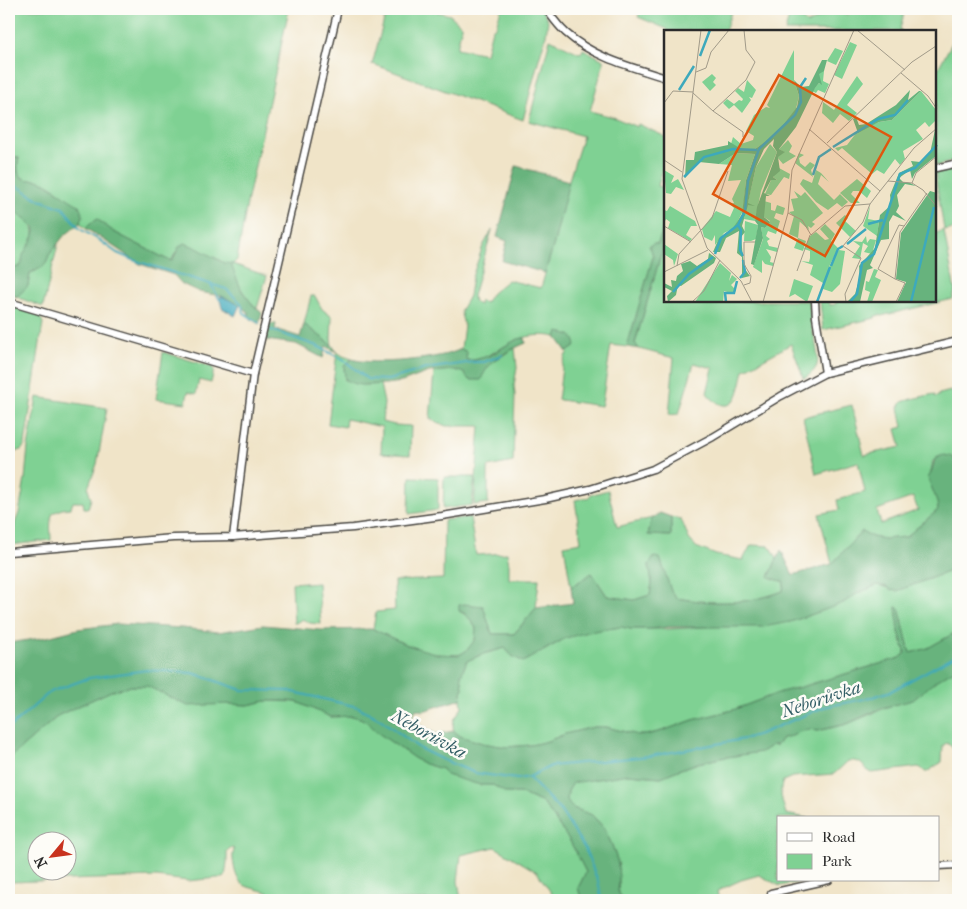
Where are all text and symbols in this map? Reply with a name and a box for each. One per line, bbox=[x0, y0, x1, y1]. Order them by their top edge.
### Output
inset map bbox=[664, 30, 937, 302]
water label: Neborůvka bbox=[778, 677, 863, 722]
water label: Neborůvka bbox=[387, 705, 470, 764]
legend bbox=[777, 816, 940, 882]
text: Road bbox=[822, 828, 856, 846]
north arrow bbox=[28, 832, 78, 882]
text: Park bbox=[822, 852, 852, 870]
text: N bbox=[31, 853, 51, 871]

